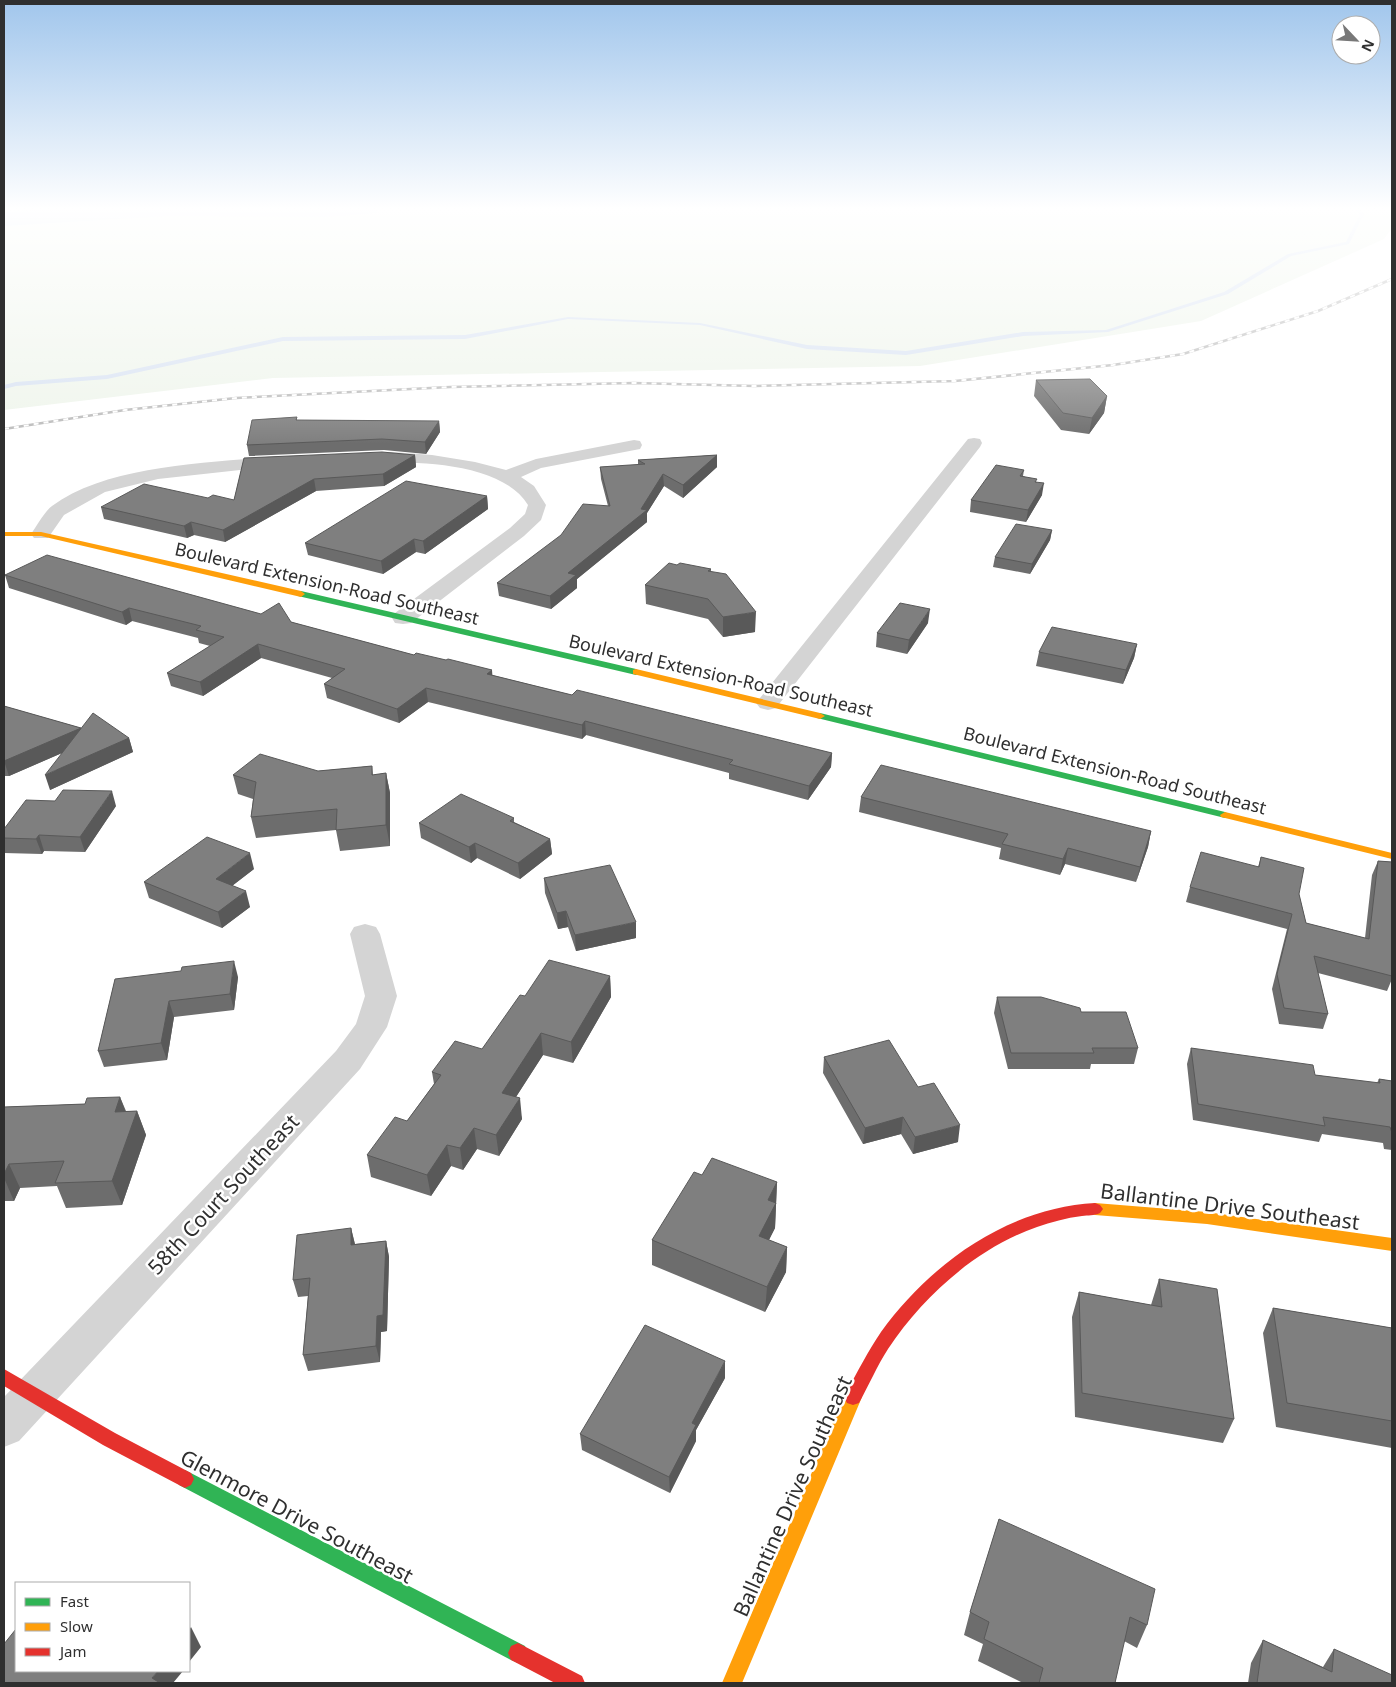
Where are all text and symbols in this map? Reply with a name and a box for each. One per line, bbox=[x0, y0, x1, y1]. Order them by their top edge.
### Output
north arrow bbox=[1331, 15, 1381, 65]
text: N bbox=[1357, 37, 1379, 55]
street label: Boulevard Extension-Road Southeast bbox=[173, 536, 482, 630]
street label: Boulevard Extension-Road Southeast bbox=[567, 628, 876, 722]
street label: Boulevard Extension-Road Southeast bbox=[961, 721, 1269, 819]
street label: 58th Court Southeast bbox=[141, 1107, 305, 1280]
street label: Ballantine Drive Southeast bbox=[1099, 1176, 1362, 1236]
street label: Ballantine Drive Southeast bbox=[726, 1371, 858, 1621]
street label: Glenmore Drive Southeast bbox=[176, 1443, 419, 1590]
legend bbox=[15, 1582, 190, 1672]
text: Fast bbox=[60, 1591, 89, 1611]
text: Slow bbox=[60, 1616, 93, 1636]
text: Jam bbox=[58, 1641, 87, 1661]

